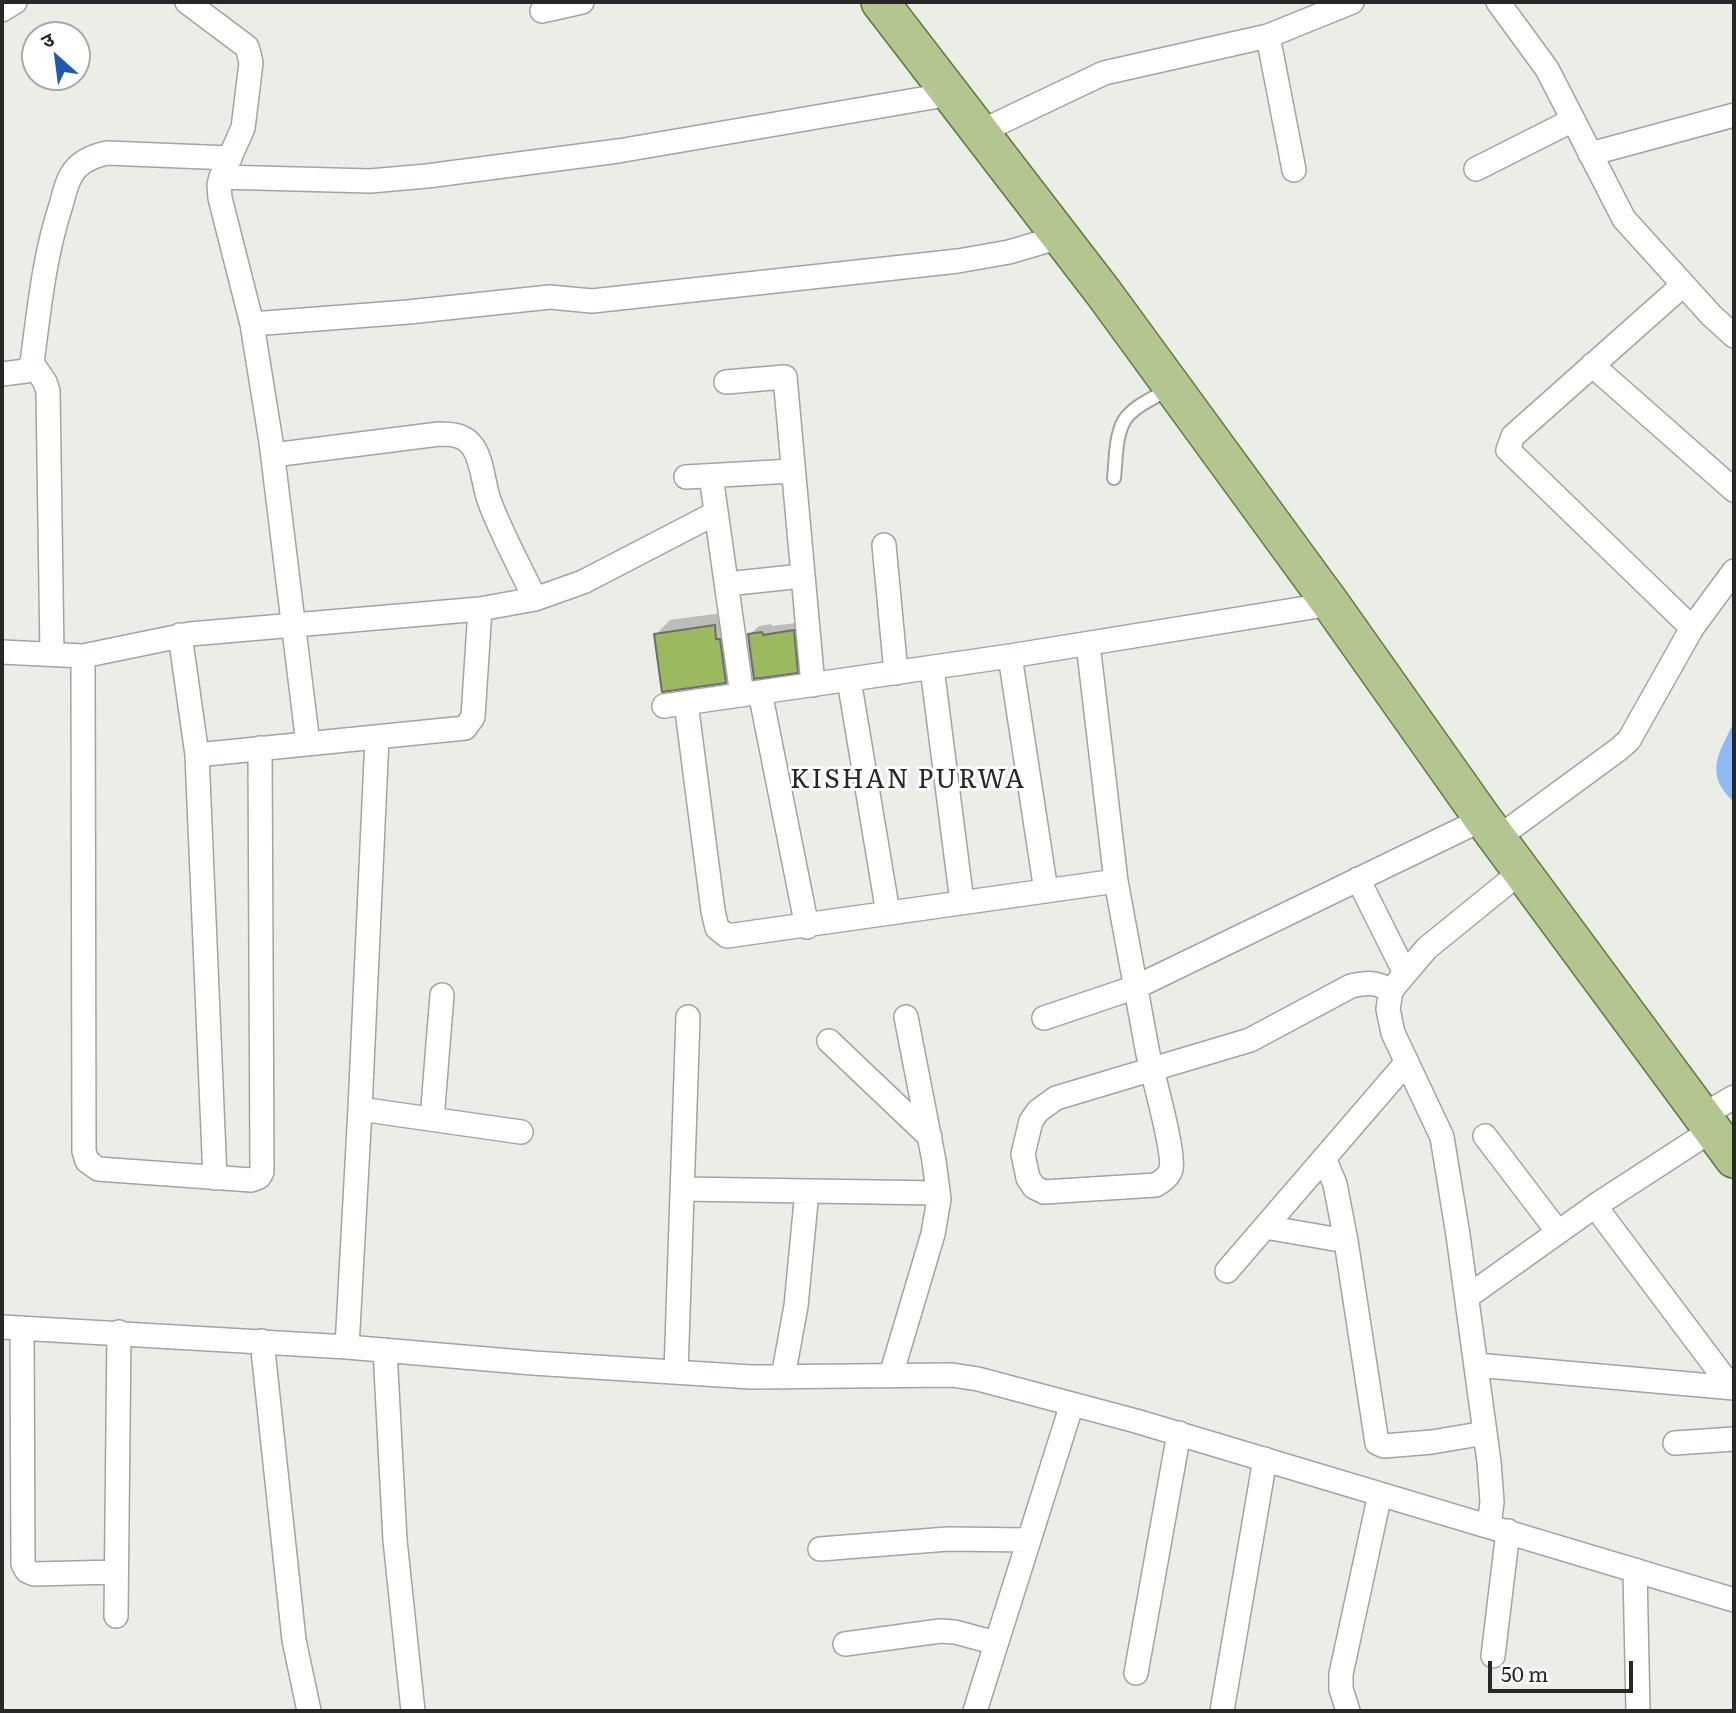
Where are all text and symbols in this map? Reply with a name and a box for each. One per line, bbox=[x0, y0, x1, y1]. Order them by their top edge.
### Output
north arrow bbox=[21, 21, 91, 91]
text: उ bbox=[36, 24, 59, 54]
district label: KISHAN PURWA bbox=[791, 764, 1025, 796]
scale bar bbox=[1491, 1646, 1636, 1690]
text: 50 m bbox=[1501, 1657, 1548, 1688]

